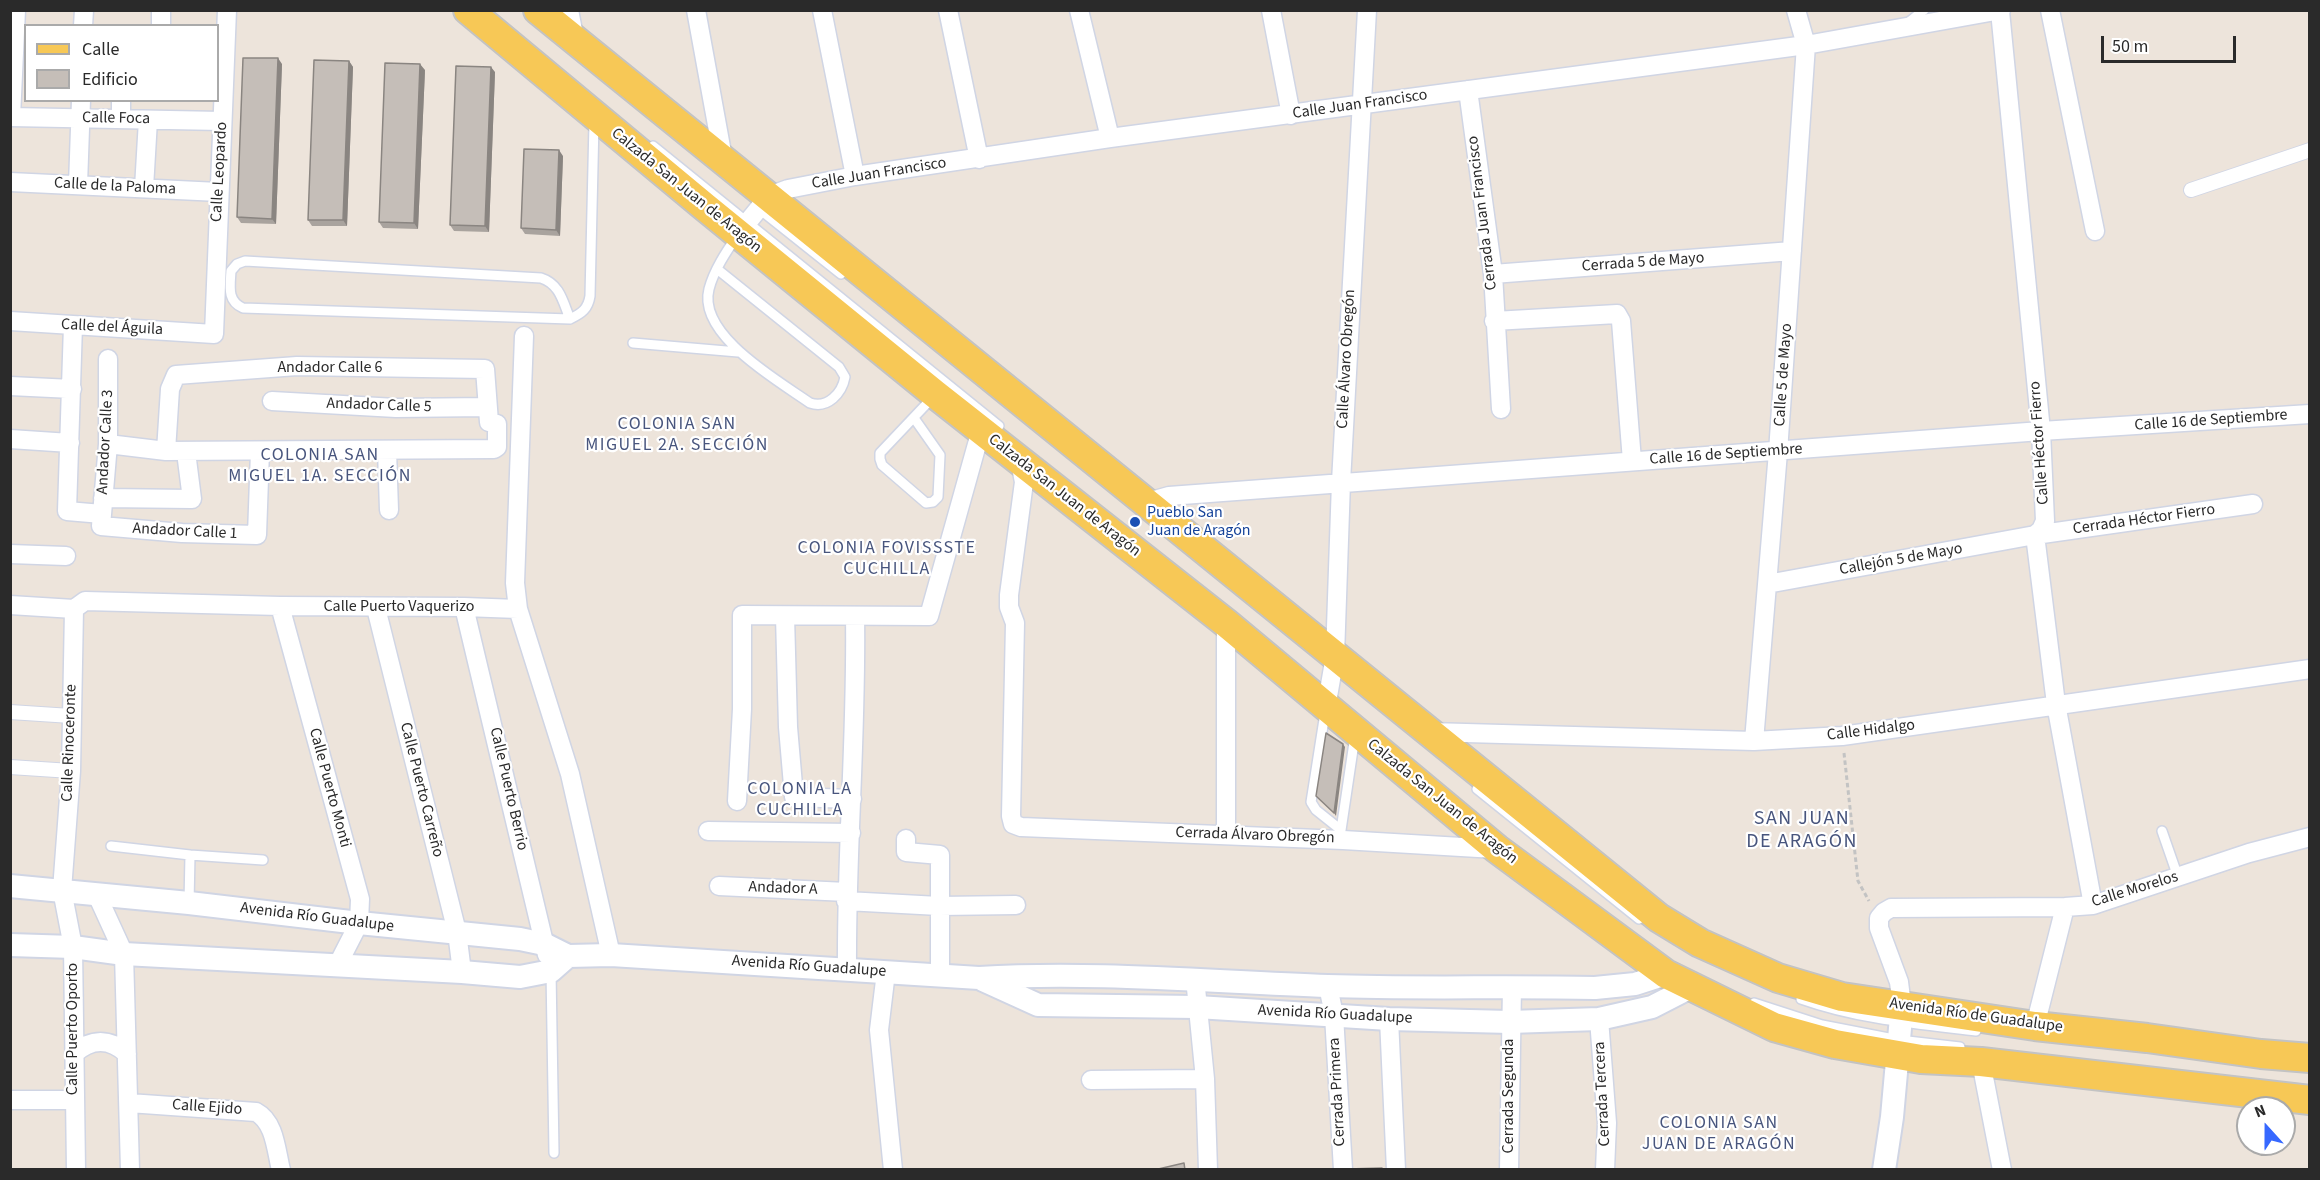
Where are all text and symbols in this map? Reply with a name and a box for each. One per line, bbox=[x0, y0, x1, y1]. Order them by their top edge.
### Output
legend bbox=[24, 24, 219, 102]
scale bar bbox=[2104, 24, 2239, 62]
text: 50 m bbox=[2112, 34, 2148, 59]
text: Calle bbox=[82, 37, 119, 62]
text: Edificio bbox=[82, 67, 138, 92]
street label: Calle Juan Francisco bbox=[1291, 86, 1429, 124]
street label: Calle Foca bbox=[82, 109, 150, 129]
street label: Calle Leopardo bbox=[208, 121, 232, 223]
street label: Calzada San Juan de Aragón bbox=[607, 124, 765, 258]
street label: Cerrada Juan Francisco bbox=[1464, 135, 1502, 291]
street label: Calle Juan Francisco bbox=[810, 154, 948, 194]
street label: Calle de la Paloma bbox=[53, 174, 177, 200]
street label: Cerrada 5 de Mayo bbox=[1581, 249, 1705, 277]
street label: Calle Álvaro Obregón bbox=[1334, 289, 1360, 429]
street label: Calle del Águila bbox=[60, 316, 164, 340]
street label: Calle 5 de Mayo bbox=[1771, 323, 1797, 427]
street label: Andador Calle 6 bbox=[277, 358, 383, 378]
street label: Calle Héctor Fierro bbox=[2026, 380, 2054, 506]
street label: Andador Calle 3 bbox=[94, 389, 118, 495]
street label: Andador Calle 5 bbox=[326, 395, 432, 417]
street label: Calle 16 de Septiembre bbox=[2134, 406, 2288, 436]
district label: COLONIA SAN MIGUEL 2A. SECCIÓN bbox=[585, 414, 769, 456]
street label: Calzada San Juan de Aragón bbox=[984, 431, 1144, 561]
street label: Calle 16 de Septiembre bbox=[1649, 440, 1803, 470]
district label: COLONIA SAN MIGUEL 1A. SECCIÓN bbox=[228, 445, 412, 488]
street label: Cerrada Héctor Fierro bbox=[2072, 501, 2216, 539]
place label: Pueblo San Juan de Aragón bbox=[1147, 503, 1251, 541]
marker: Pueblo San Juan de Aragón bbox=[1128, 515, 1142, 529]
street label: Andador Calle 1 bbox=[132, 520, 238, 544]
district label: COLONIA FOVISSSTE CUCHILLA bbox=[798, 538, 976, 580]
street label: Callejón 5 de Mayo bbox=[1838, 540, 1964, 580]
street label: Calle Puerto Vaquerizo bbox=[323, 597, 475, 617]
street label: Calle Rinoceronte bbox=[58, 684, 82, 802]
street label: Calle Hidalgo bbox=[1826, 716, 1916, 746]
street label: Calle Puerto Carreño bbox=[395, 721, 447, 859]
street label: Calle Puerto Monti bbox=[304, 726, 354, 850]
street label: Calle Puerto Berrio bbox=[484, 726, 532, 852]
street label: Calzada San Juan de Aragón bbox=[1363, 735, 1521, 869]
district label: COLONIA LA CUCHILLA bbox=[747, 779, 853, 822]
district label: SAN JUAN DE ARAGÓN bbox=[1746, 808, 1858, 855]
street label: Cerrada Álvaro Obregón bbox=[1175, 824, 1335, 848]
street label: Calle Morelos bbox=[2089, 868, 2181, 912]
street label: Andador A bbox=[748, 878, 818, 900]
street label: Avenida Río Guadalupe bbox=[239, 899, 395, 937]
street label: Avenida Río Guadalupe bbox=[731, 952, 887, 982]
street label: Calle Puerto Oporto bbox=[63, 963, 83, 1095]
street label: Avenida Río de Guadalupe bbox=[1888, 994, 2064, 1038]
street label: Avenida Río Guadalupe bbox=[1257, 1001, 1413, 1029]
street label: Cerrada Primera bbox=[1326, 1037, 1350, 1147]
street label: Cerrada Segunda bbox=[1499, 1039, 1519, 1153]
street label: Cerrada Tercera bbox=[1591, 1041, 1615, 1147]
street label: Calle Ejido bbox=[171, 1096, 243, 1120]
north arrow bbox=[2236, 1096, 2296, 1156]
text: N bbox=[2251, 1099, 2269, 1123]
district label: COLONIA SAN JUAN DE ARAGÓN bbox=[1642, 1113, 1796, 1156]

